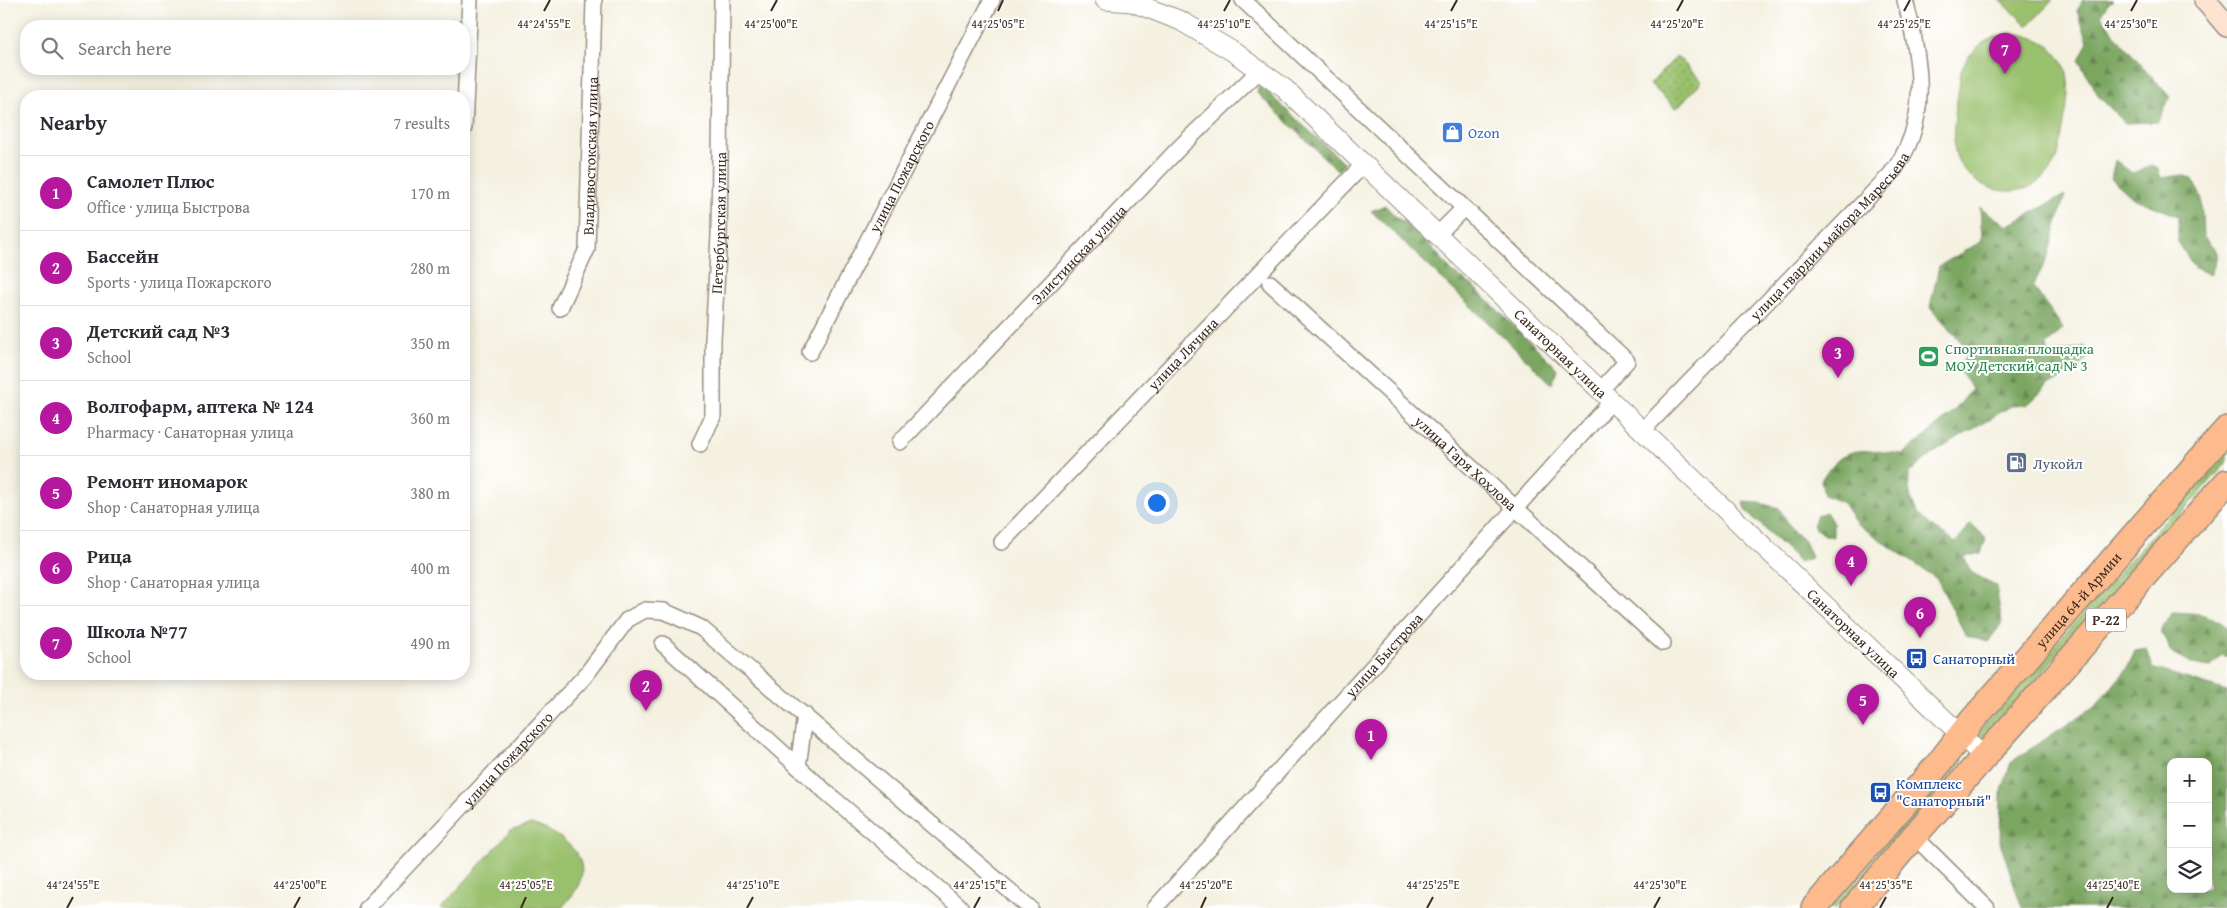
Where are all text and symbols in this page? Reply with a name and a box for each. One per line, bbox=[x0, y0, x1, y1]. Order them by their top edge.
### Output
text: 44°24'55"E bbox=[517, 15, 571, 32]
text: 44°25'00"E bbox=[744, 15, 798, 32]
text: 44°25'05"E bbox=[971, 15, 1025, 32]
text: 44°25'10"E bbox=[1197, 15, 1251, 32]
text: 44°25'15"E bbox=[1424, 15, 1478, 32]
text: 44°25'20"E bbox=[1650, 15, 1704, 32]
text: 44°25'25"E bbox=[1877, 15, 1931, 32]
text: 44°25'30"E bbox=[2104, 15, 2158, 32]
search box bbox=[20, 20, 470, 75]
pin: 7 bbox=[1989, 33, 2021, 74]
icon: search bbox=[38, 34, 66, 62]
text: Search here bbox=[78, 34, 172, 62]
street label: Владивостокская улица bbox=[577, 76, 602, 235]
text: Nearby bbox=[40, 107, 107, 138]
text: 7 results bbox=[393, 111, 450, 135]
street label: улица Пожарского bbox=[863, 116, 939, 237]
shop icon: Ozon bbox=[1440, 120, 1464, 144]
place label: Ozon bbox=[1468, 122, 1500, 143]
street label: улица гвардии майора Маресьева bbox=[1744, 147, 1914, 325]
street label: Петербургская улица bbox=[705, 151, 731, 295]
text: Самолет Плюс bbox=[87, 167, 215, 195]
text: 1 bbox=[52, 181, 60, 205]
text: 170 m bbox=[410, 181, 450, 205]
text: Office · улица Быстрова bbox=[87, 195, 250, 219]
street label: Элистинская улица bbox=[1026, 199, 1131, 309]
text: Бассейн bbox=[87, 242, 159, 270]
text: 2 bbox=[52, 256, 60, 280]
text: 280 m bbox=[410, 256, 450, 280]
text: Sports · улица Пожарского bbox=[87, 270, 272, 294]
street label: Санаторная улица bbox=[1510, 303, 1613, 403]
street label: улица Лячина bbox=[1142, 312, 1223, 395]
text: Детский сад №3 bbox=[87, 317, 230, 345]
text: 3 bbox=[52, 331, 60, 355]
text: 350 m bbox=[410, 331, 450, 355]
pin: 3 bbox=[1822, 337, 1854, 378]
place label: Спортивная площадка МОУ Детский сад № 3 bbox=[1945, 338, 2095, 376]
text: School bbox=[87, 345, 131, 369]
sports icon: Спортивная площадка МОУ Детский сад № 3 bbox=[1917, 345, 1941, 369]
text: Волгофарм, аптека № 124 bbox=[87, 392, 314, 420]
text: 4 bbox=[52, 406, 60, 430]
text: 360 m bbox=[410, 406, 450, 430]
street label: улица Гаря Хохлова bbox=[1410, 410, 1523, 516]
text: Pharmacy · Санаторная улица bbox=[87, 420, 294, 444]
fuel station icon: Лукойл bbox=[2005, 451, 2029, 475]
place label: Лукойл bbox=[2033, 453, 2083, 474]
text: Ремонт иномарок bbox=[87, 467, 247, 495]
text: 5 bbox=[52, 481, 60, 505]
text: 380 m bbox=[410, 481, 450, 505]
your location bbox=[1144, 490, 1170, 516]
text: Shop · Санаторная улица bbox=[87, 495, 260, 519]
text: Рица bbox=[87, 542, 132, 570]
pin: 4 bbox=[1835, 545, 1867, 586]
street label: улица 64-й Армии bbox=[2029, 547, 2126, 653]
text: 6 bbox=[52, 556, 60, 580]
text: 400 m bbox=[410, 556, 450, 580]
text: Shop · Санаторная улица bbox=[87, 570, 260, 594]
street label: Санаторная улица bbox=[1803, 583, 1906, 683]
pin: 6 bbox=[1904, 597, 1936, 638]
street label: улица Быстрова bbox=[1339, 607, 1427, 702]
road number: Р-22 bbox=[2086, 608, 2126, 632]
text: Школа №77 bbox=[87, 617, 188, 645]
text: 7 bbox=[52, 631, 60, 655]
text: 490 m bbox=[410, 631, 450, 655]
text: School bbox=[87, 645, 131, 669]
bus stop icon: Санаторный bbox=[1905, 646, 1929, 670]
place label: Санаторный bbox=[1933, 648, 2015, 669]
pin: 2 bbox=[630, 670, 662, 711]
pin: 5 bbox=[1847, 684, 1879, 725]
street label: улица Пожарского bbox=[457, 706, 558, 812]
pin: 1 bbox=[1355, 719, 1387, 760]
map controls bbox=[2167, 758, 2212, 893]
button: + bbox=[2167, 758, 2212, 803]
place label: Комплекс "Санаторный" bbox=[1896, 773, 1991, 811]
bus stop icon: Комплекс "Санаторный" bbox=[1868, 780, 1892, 804]
button: − bbox=[2167, 803, 2212, 848]
button: layers bbox=[2167, 848, 2212, 893]
text: 44°24'55"E bbox=[46, 876, 100, 893]
text: 44°25'00"E bbox=[273, 876, 327, 893]
text: 44°25'05"E bbox=[499, 876, 553, 893]
text: 44°25'10"E bbox=[726, 876, 780, 893]
text: 44°25'15"E bbox=[953, 876, 1007, 893]
text: 44°25'20"E bbox=[1179, 876, 1233, 893]
text: 44°25'25"E bbox=[1406, 876, 1460, 893]
text: 44°25'30"E bbox=[1633, 876, 1687, 893]
text: 44°25'35"E bbox=[1859, 876, 1913, 893]
text: 44°25'40"E bbox=[2086, 876, 2140, 893]

